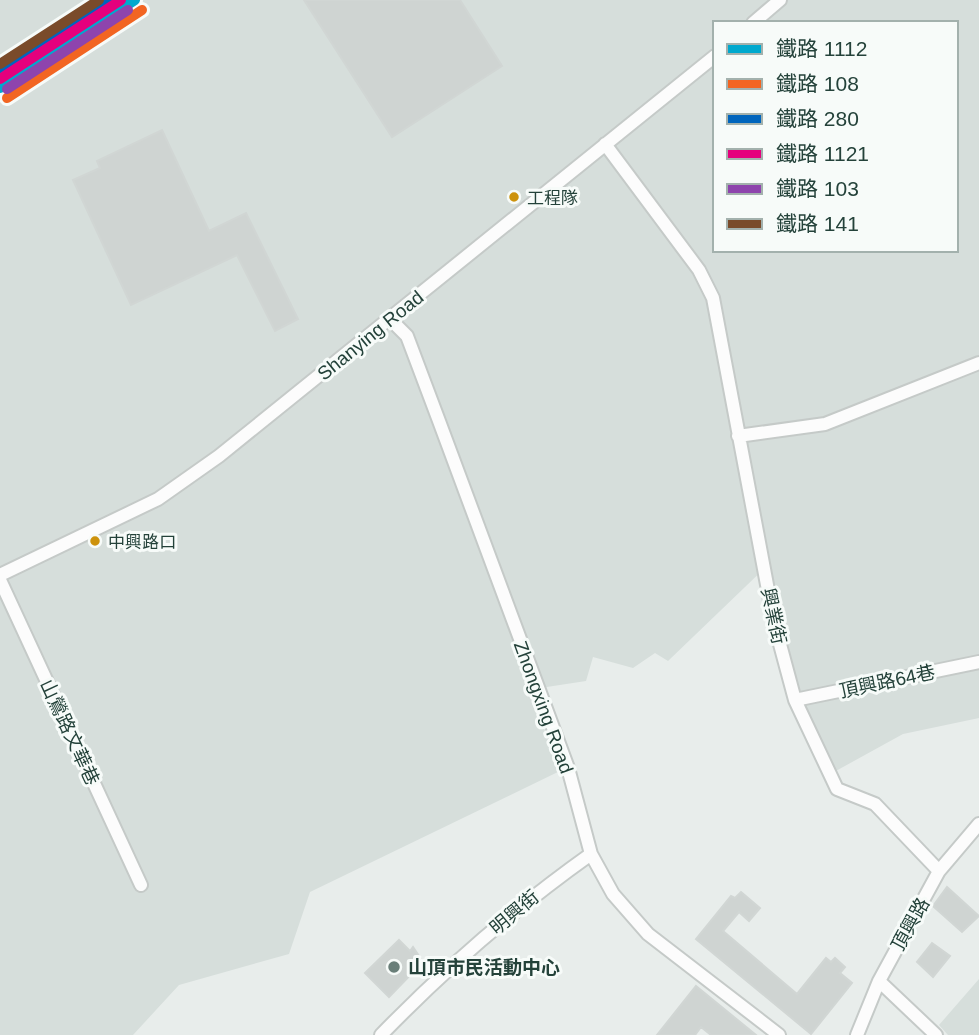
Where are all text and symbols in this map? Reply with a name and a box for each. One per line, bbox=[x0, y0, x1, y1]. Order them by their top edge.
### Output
legend bbox=[713, 21, 958, 252]
text: 鐵路 1112 bbox=[776, 37, 867, 60]
text: 鐵路 108 bbox=[776, 72, 859, 95]
text: 鐵路 280 bbox=[776, 107, 859, 130]
text: 鐵路 1121 bbox=[776, 142, 869, 165]
text: 鐵路 103 bbox=[776, 177, 859, 200]
place label: 工程隊 bbox=[527, 189, 578, 208]
marker: 工程隊 bbox=[507, 190, 521, 204]
text: 鐵路 141 bbox=[776, 212, 859, 235]
street label: Shanying Road bbox=[313, 286, 427, 384]
place label: 中興路口 bbox=[108, 533, 176, 552]
marker: 中興路口 bbox=[88, 534, 102, 548]
street label: 興業街 bbox=[757, 586, 790, 646]
street label: Zhongxing Road bbox=[510, 638, 577, 776]
street label: 頂興路64巷 bbox=[837, 661, 937, 702]
street label: 山鶯路文華巷 bbox=[36, 676, 103, 788]
street label: 明興街 bbox=[486, 886, 543, 939]
street label: 頂興路 bbox=[887, 894, 933, 954]
place label: 山頂市民活動中心 bbox=[408, 957, 560, 978]
marker: 山頂市民活動中心 bbox=[386, 959, 402, 975]

